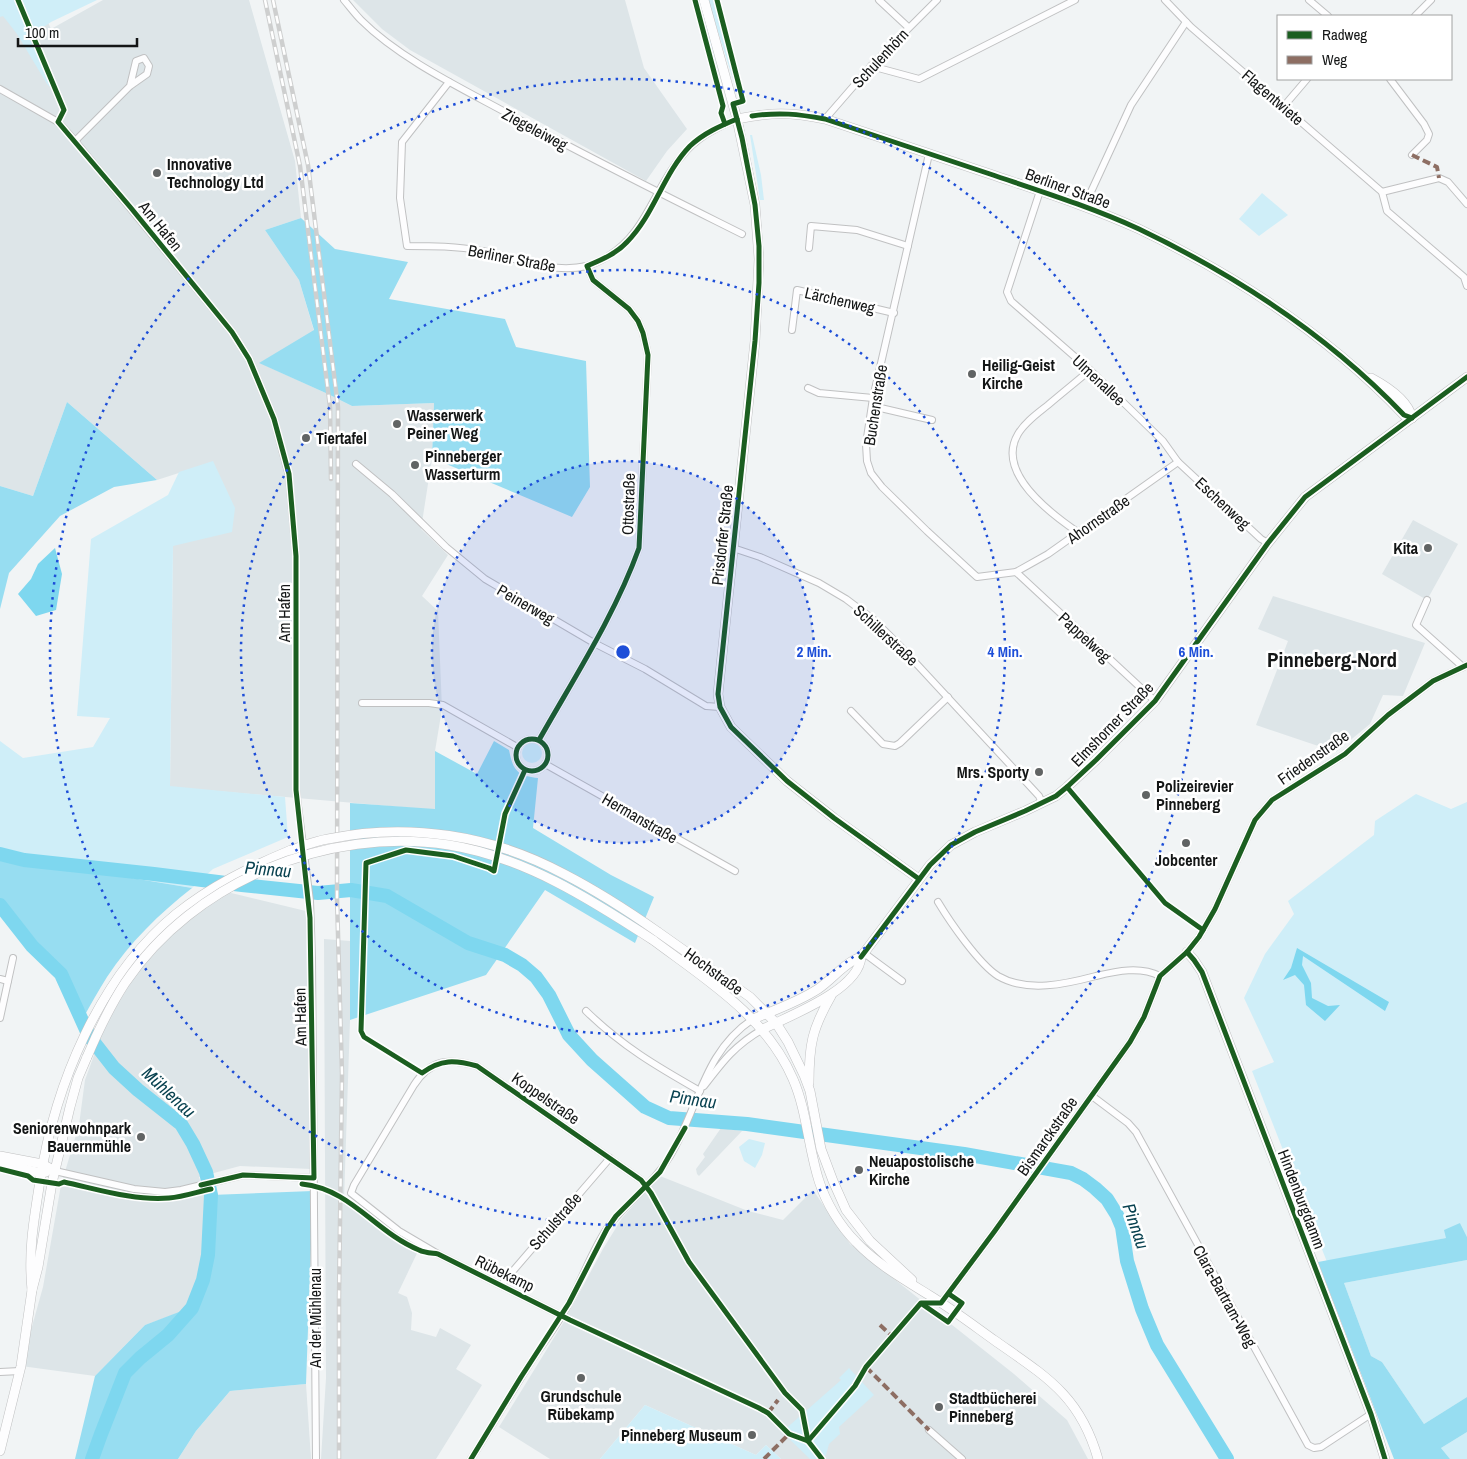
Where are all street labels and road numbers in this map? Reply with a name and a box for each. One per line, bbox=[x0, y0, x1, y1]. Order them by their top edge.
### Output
street label: Schulenhörn bbox=[847, 24, 913, 92]
street label: Flagentwiete bbox=[1237, 64, 1309, 130]
street label: Ziegeleiweg bbox=[498, 103, 572, 156]
street label: Berliner Straße bbox=[1022, 162, 1114, 214]
street label: Am Hafen bbox=[133, 196, 188, 256]
street label: Berliner Straße bbox=[466, 239, 558, 277]
street label: Lärchenweg bbox=[803, 281, 878, 319]
street label: Ulmenallee bbox=[1068, 350, 1130, 410]
street label: Buchenstraße bbox=[858, 363, 892, 447]
street label: Eschenweg bbox=[1191, 472, 1256, 535]
street label: Ottostraße bbox=[616, 473, 640, 535]
street label: Prisdorfer Straße bbox=[706, 484, 738, 586]
street label: Ahornstraße bbox=[1061, 489, 1134, 549]
street label: Peinerweg bbox=[493, 579, 559, 630]
street label: Am Hafen bbox=[273, 584, 295, 643]
street label: Schillerstraße bbox=[849, 599, 923, 671]
street label: Pappelweg bbox=[1054, 607, 1117, 668]
street label: Elmshorner Straße bbox=[1066, 677, 1158, 771]
street label: Friedenstraße bbox=[1273, 724, 1353, 790]
street label: Hermanstraße bbox=[598, 788, 682, 848]
street label: Hochstraße bbox=[680, 942, 748, 1000]
street label: Am Hafen bbox=[288, 988, 312, 1047]
street label: Koppelstraße bbox=[508, 1067, 584, 1129]
street label: Bismarckstraße bbox=[1012, 1092, 1082, 1180]
street label: Hindenburgdamm bbox=[1273, 1146, 1331, 1252]
street label: Schulstraße bbox=[524, 1187, 586, 1255]
street label: Clara-Bartram-Weg bbox=[1188, 1241, 1262, 1352]
street label: Rübekamp bbox=[472, 1249, 538, 1297]
street label: An der Mühlenau bbox=[304, 1268, 326, 1369]

